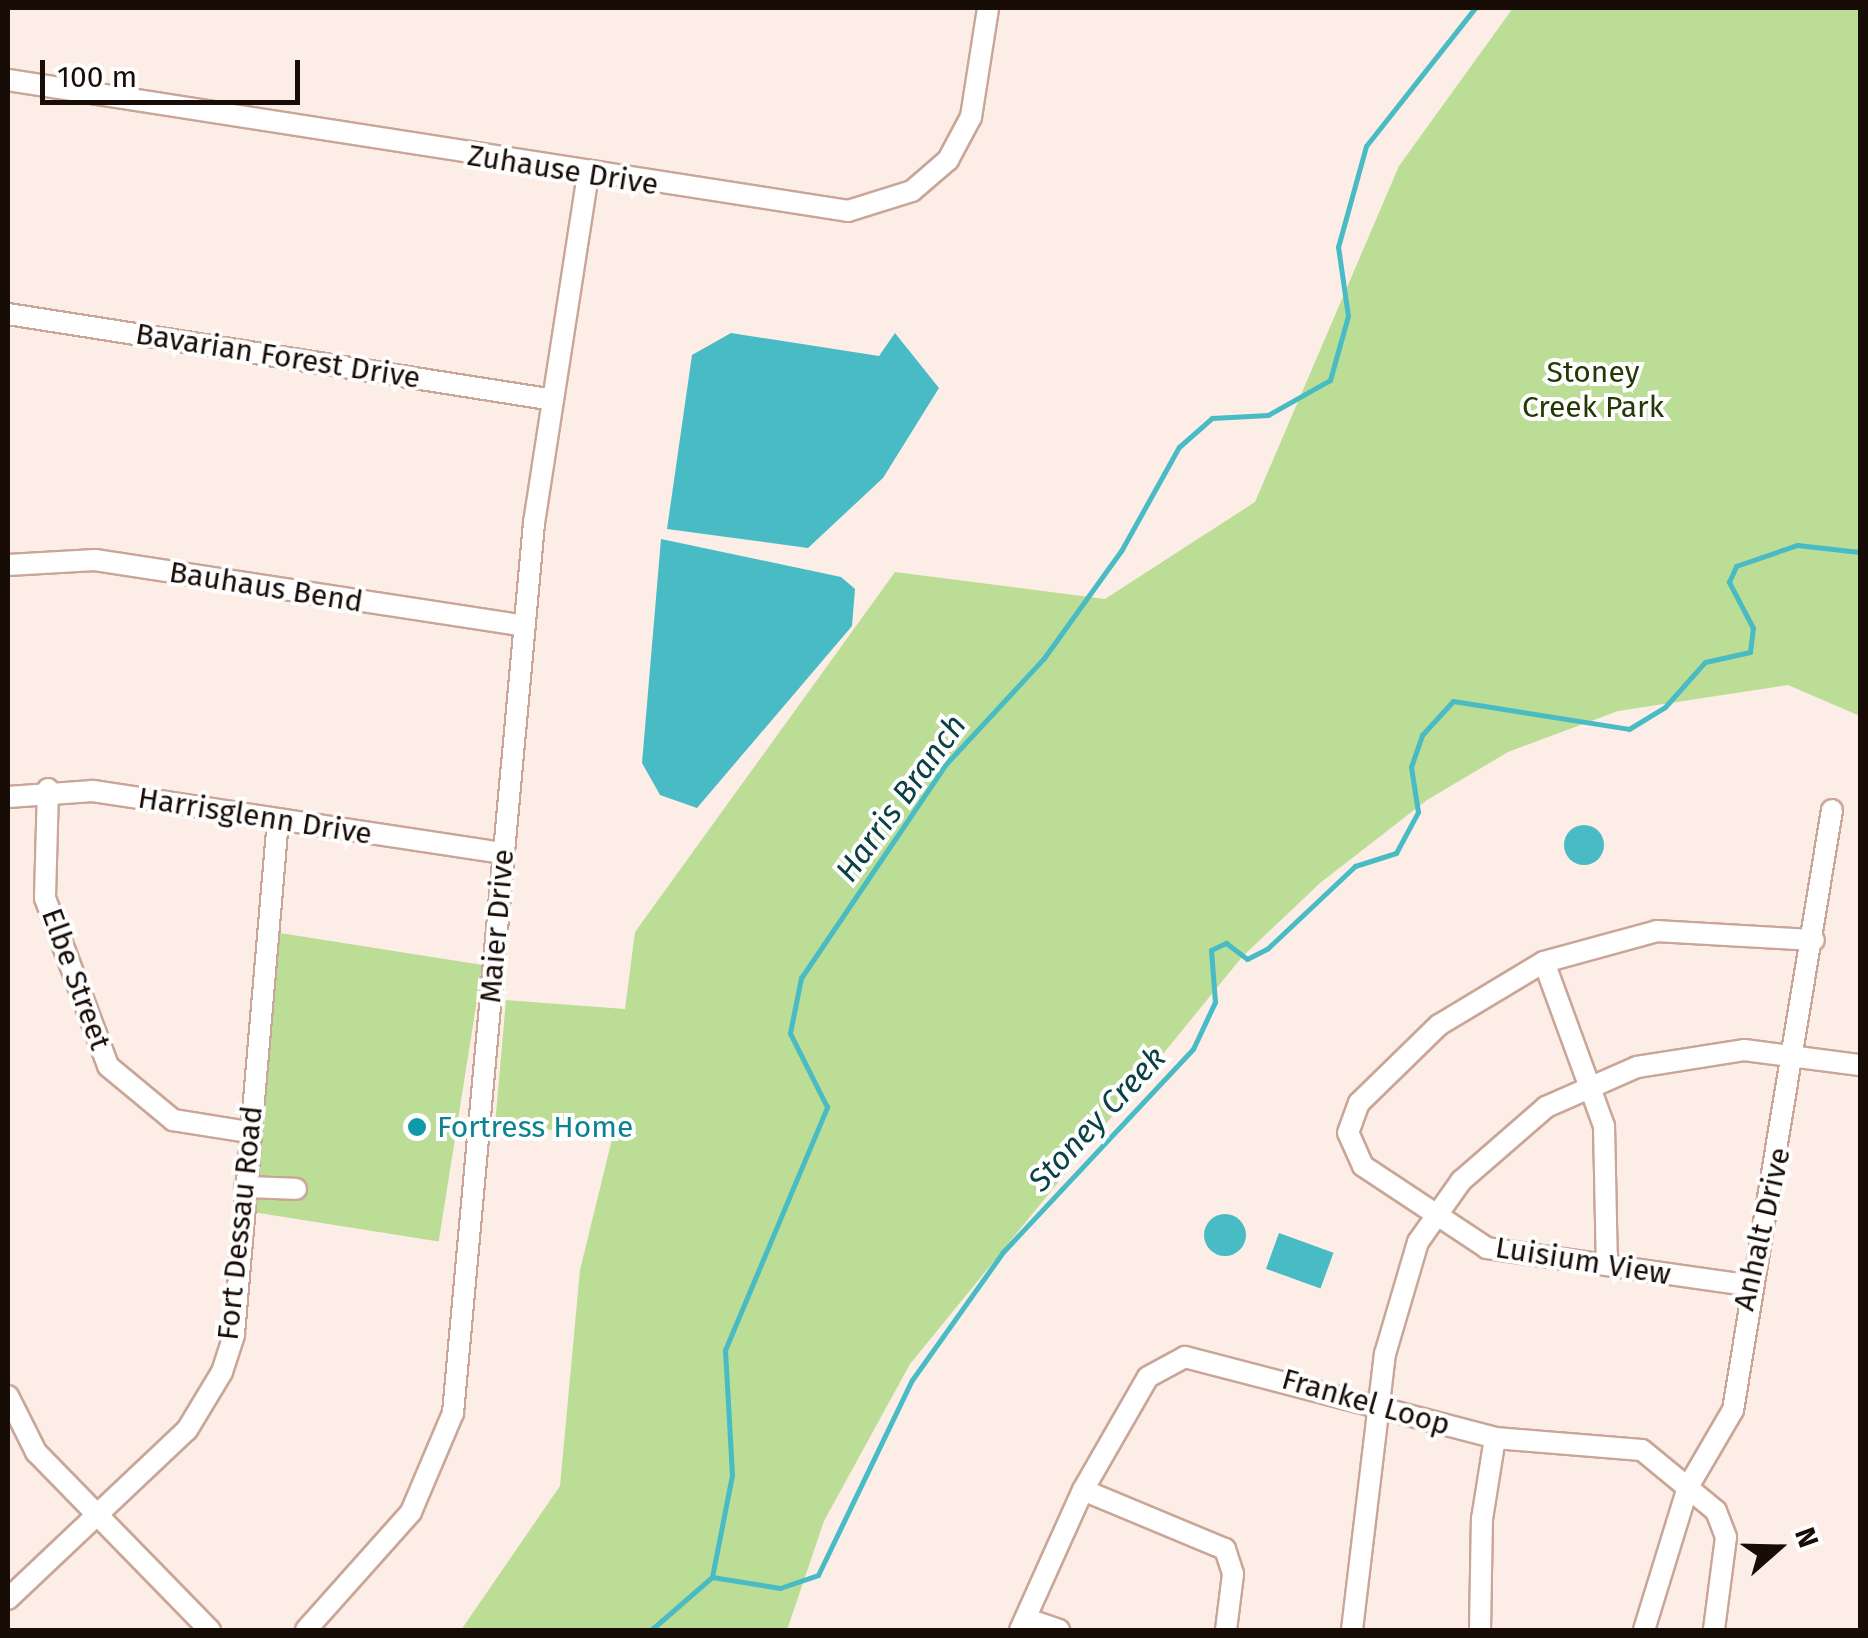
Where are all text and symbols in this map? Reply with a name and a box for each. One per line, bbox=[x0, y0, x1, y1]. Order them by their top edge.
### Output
scale bar bbox=[45, 40, 305, 102]
text: 100 m bbox=[57, 59, 137, 95]
street label: Zuhause Drive bbox=[465, 137, 661, 203]
street label: Bavarian Forest Drive bbox=[133, 316, 423, 396]
park label: Stoney Creek Park bbox=[1522, 354, 1664, 424]
street label: Bauhaus Bend bbox=[167, 554, 365, 620]
water label: Harris Branch bbox=[828, 707, 974, 889]
street label: Harrisglenn Drive bbox=[135, 780, 375, 852]
street label: Maier Drive bbox=[472, 848, 522, 1004]
street label: Elbe Street bbox=[34, 903, 118, 1055]
water label: Stoney Creek bbox=[1020, 1039, 1174, 1199]
street label: Fort Dessau Road bbox=[210, 1104, 270, 1342]
place label: Fortress Home bbox=[437, 1109, 633, 1145]
marker: Fortress Home bbox=[406, 1116, 428, 1138]
street label: Anhalt Drive bbox=[1726, 1144, 1798, 1314]
street label: Luisium View bbox=[1493, 1229, 1673, 1293]
street label: Frankel Loop bbox=[1278, 1361, 1454, 1443]
north arrow bbox=[1728, 1498, 1828, 1598]
text: N bbox=[1788, 1523, 1825, 1552]

